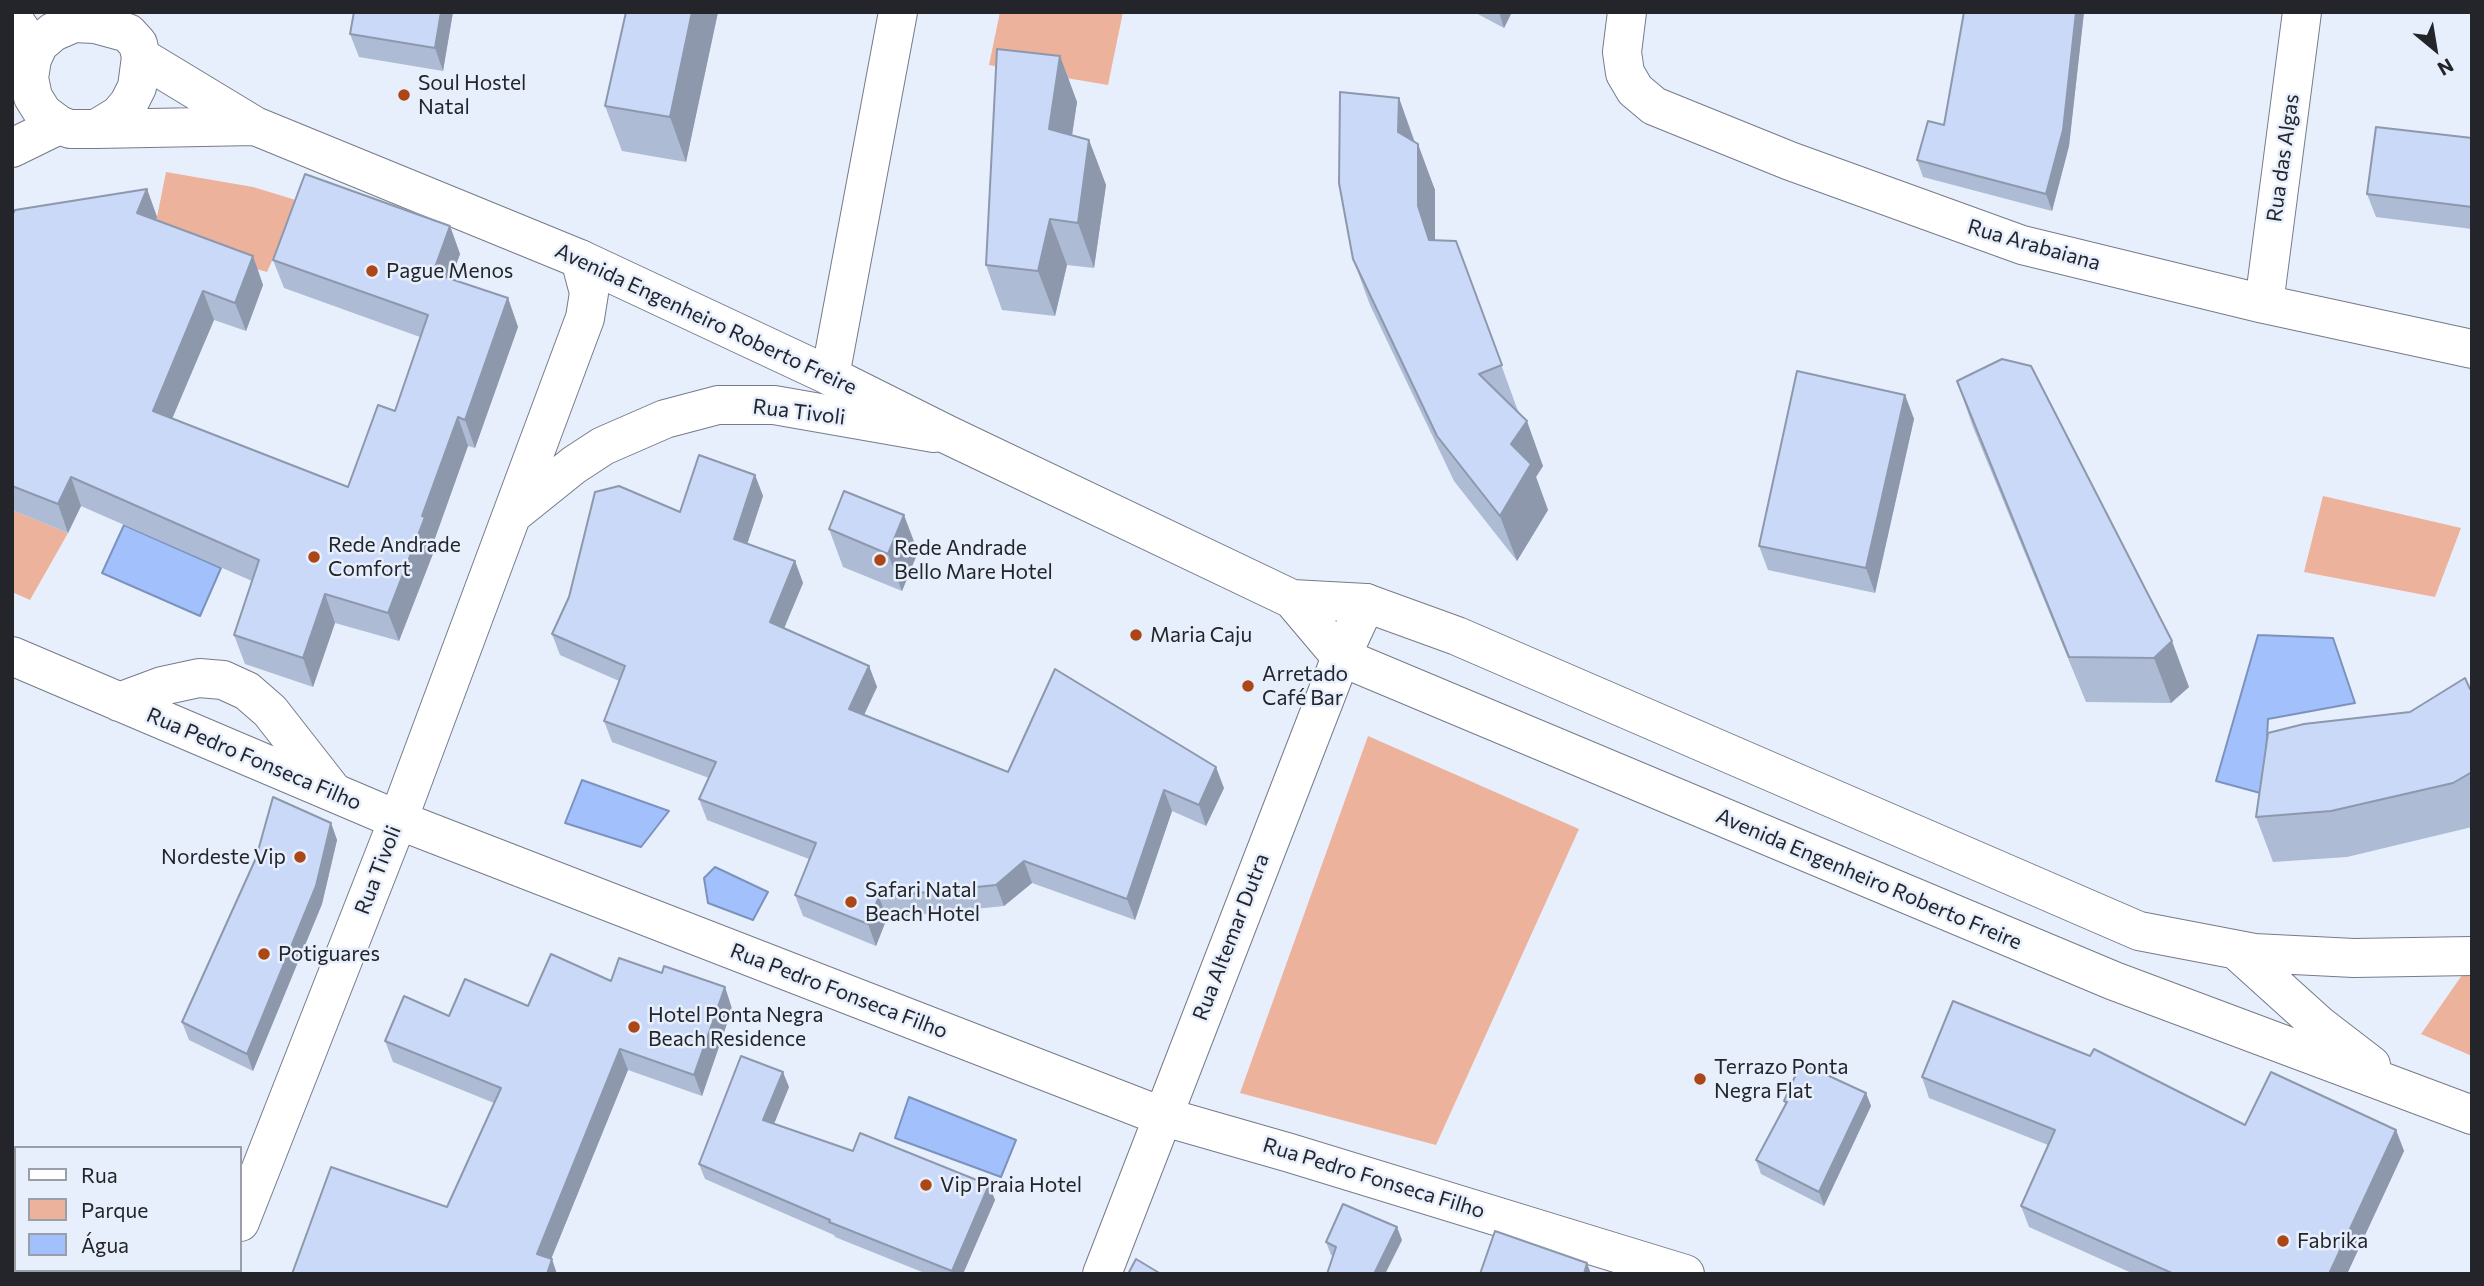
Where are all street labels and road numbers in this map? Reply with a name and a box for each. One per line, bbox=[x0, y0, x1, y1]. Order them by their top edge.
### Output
street label: Rua das Algas bbox=[2262, 92, 2304, 224]
street label: Rua Arabaiana bbox=[1965, 214, 2103, 276]
street label: Avenida Engenheiro Roberto Freire bbox=[551, 238, 861, 400]
street label: Rua Tivoli bbox=[751, 394, 847, 430]
street label: Rua Pedro Fonseca Filho bbox=[143, 702, 365, 816]
street label: Avenida Engenheiro Roberto Freire bbox=[1712, 803, 2026, 955]
street label: Rua Tivoli bbox=[350, 822, 406, 918]
street label: Rua Altemar Dutra bbox=[1188, 850, 1274, 1024]
street label: Rua Pedro Fonseca Filho bbox=[727, 938, 951, 1044]
street label: Rua Pedro Fonseca Filho bbox=[1260, 1132, 1488, 1224]

